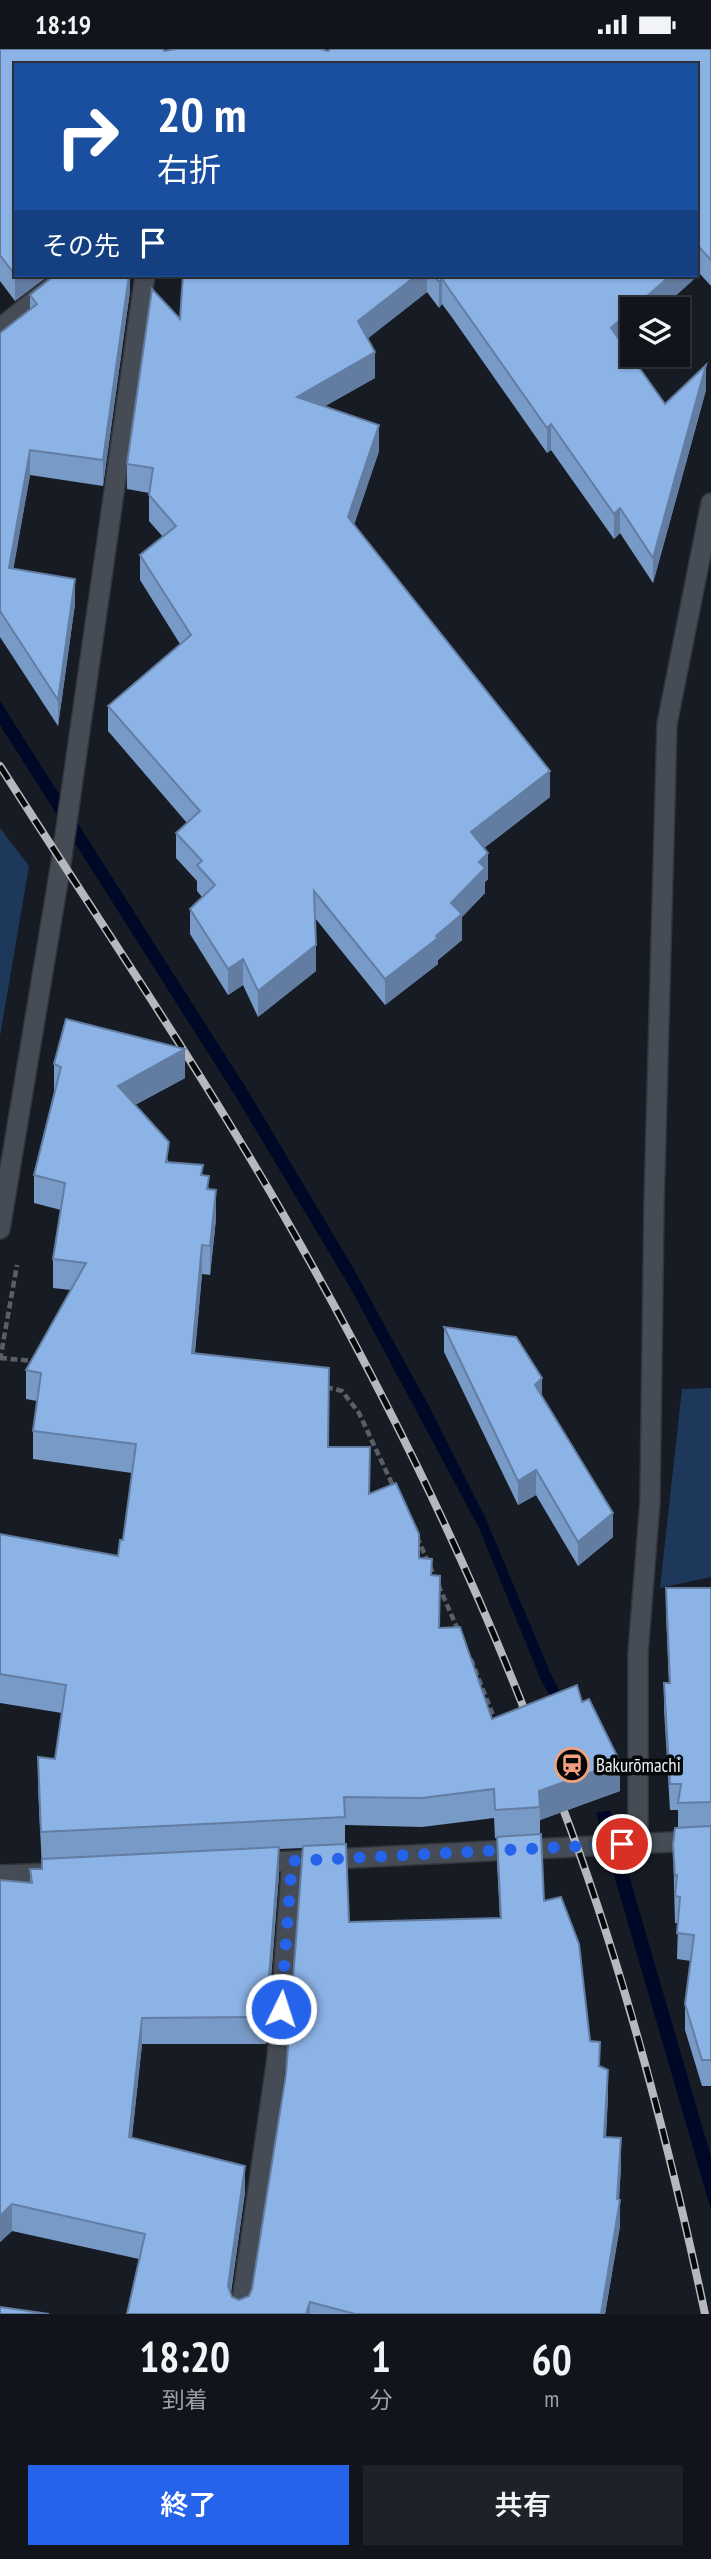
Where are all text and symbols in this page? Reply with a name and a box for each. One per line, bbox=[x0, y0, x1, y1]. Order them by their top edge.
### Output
text: 18:19 bbox=[35, 8, 91, 41]
text: 20 m bbox=[157, 82, 246, 146]
icon: right bbox=[42, 91, 133, 182]
text: 右折 bbox=[157, 148, 221, 190]
icon: arrive bbox=[134, 224, 172, 262]
text: その先 bbox=[42, 229, 120, 262]
map controls bbox=[620, 297, 690, 367]
button: layers bbox=[620, 297, 690, 367]
station icon: Bakurōmachi bbox=[553, 1746, 591, 1784]
place label: Bakurōmachi bbox=[596, 1753, 681, 1777]
pin bbox=[592, 1814, 652, 1874]
icon: arrive bbox=[603, 1825, 641, 1863]
position arrow bbox=[244, 1972, 318, 2046]
text: 18:20 bbox=[139, 2329, 230, 2384]
text: 1 bbox=[371, 2329, 391, 2384]
text: 60 bbox=[532, 2332, 572, 2387]
text: m bbox=[544, 2384, 559, 2413]
text: 到着 bbox=[162, 2385, 208, 2414]
text: 分 bbox=[369, 2385, 392, 2414]
button: 終了 bbox=[28, 2465, 349, 2545]
button: 共有 bbox=[363, 2465, 683, 2545]

